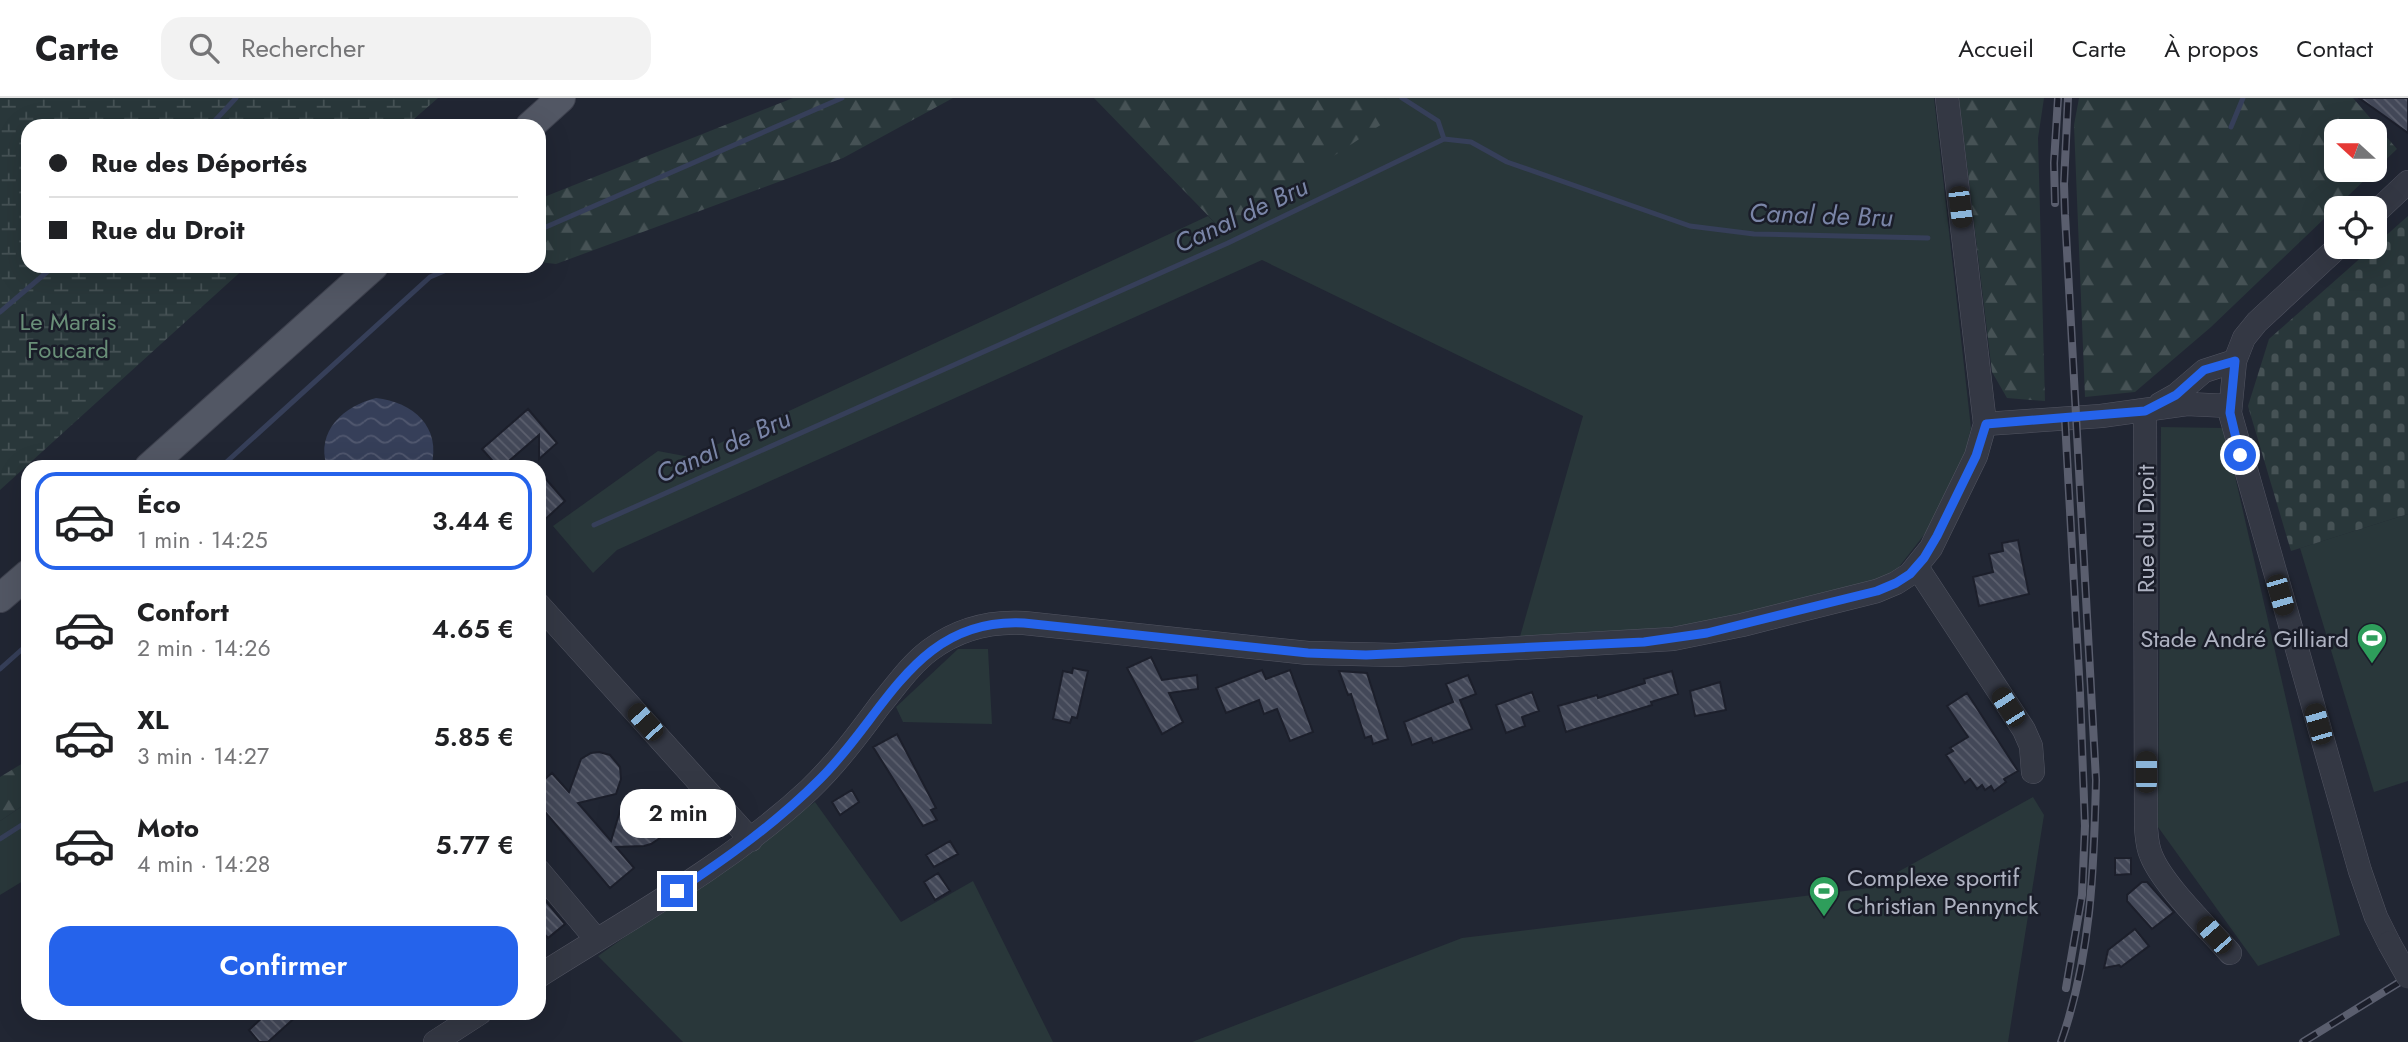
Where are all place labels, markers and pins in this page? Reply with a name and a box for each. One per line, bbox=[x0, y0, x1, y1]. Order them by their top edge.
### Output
place label: Stade André Gilliard bbox=[2140, 621, 2349, 656]
sports icon: Stade André Gilliard bbox=[2355, 621, 2389, 665]
place label: Complexe sportif Christian Pennynck bbox=[1847, 860, 2039, 923]
sports icon: Complexe sportif Christian Pennynck bbox=[1807, 874, 1841, 918]

